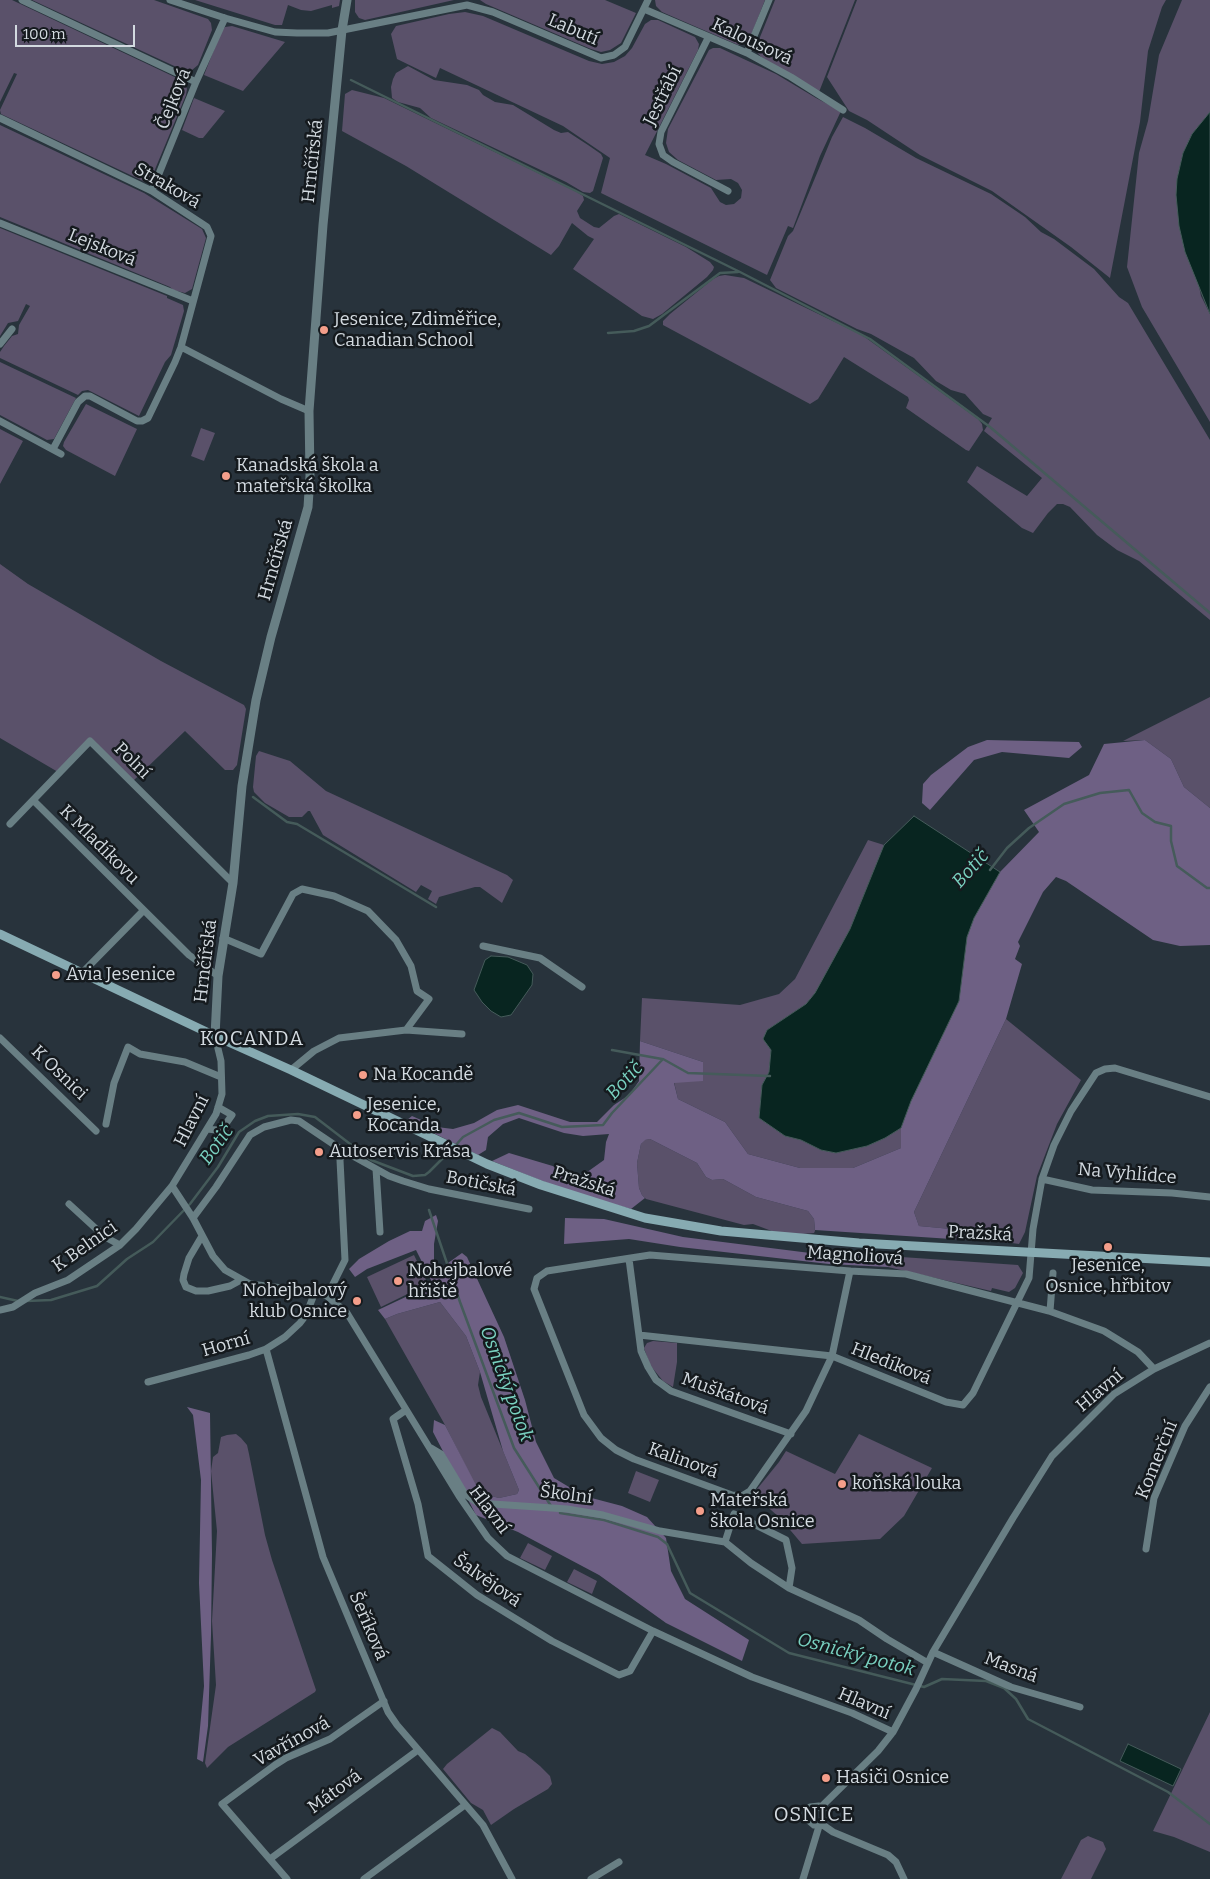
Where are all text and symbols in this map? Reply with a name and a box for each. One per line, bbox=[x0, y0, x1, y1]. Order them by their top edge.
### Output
street label: Labutí bbox=[544, 10, 602, 50]
street label: Kalousová bbox=[708, 14, 796, 70]
scale bar bbox=[18, 15, 138, 47]
text: 100 m bbox=[23, 25, 66, 43]
street label: Jestřábí bbox=[639, 63, 687, 129]
street label: Čejková bbox=[152, 65, 196, 133]
street label: Hrnčířská bbox=[298, 118, 328, 204]
street label: Straková bbox=[130, 158, 204, 214]
street label: Lejsková bbox=[65, 225, 139, 271]
place label: Jesenice, Zdiměřice, Canadian School bbox=[334, 309, 501, 352]
marker: Jesenice, Zdiměřice, Canadian School bbox=[318, 324, 330, 336]
place label: Kanadská škola a mateřská školka bbox=[236, 455, 378, 498]
marker: Kanadská škola a mateřská školka bbox=[220, 470, 232, 482]
street label: Hrnčířská bbox=[254, 517, 298, 603]
street label: Polní bbox=[109, 738, 155, 784]
street label: K Mladíkovu bbox=[55, 801, 143, 889]
water label: Botič bbox=[948, 845, 994, 893]
street label: Hrnčířská bbox=[190, 918, 222, 1004]
place label: Avia Jesenice bbox=[66, 964, 175, 986]
marker: Avia Jesenice bbox=[50, 969, 62, 981]
district label: KOCANDA bbox=[199, 1027, 305, 1051]
street label: K Osnici bbox=[27, 1041, 91, 1105]
water label: Botič bbox=[602, 1057, 648, 1105]
place label: Na Kocandě bbox=[373, 1064, 473, 1086]
marker: Na Kocandě bbox=[357, 1069, 369, 1081]
street label: Hlavní bbox=[170, 1092, 214, 1150]
place label: Jesenice, Kocanda bbox=[367, 1094, 441, 1136]
marker: Jesenice, Kocanda bbox=[351, 1109, 363, 1121]
water label: Botič bbox=[195, 1121, 239, 1169]
place label: Autoservis Krása bbox=[329, 1141, 471, 1163]
marker: Autoservis Krása bbox=[313, 1146, 325, 1158]
street label: Na Vyhlídce bbox=[1077, 1159, 1177, 1189]
street label: Pražská bbox=[550, 1162, 618, 1202]
street label: Botičská bbox=[444, 1167, 518, 1201]
street label: K Belnici bbox=[49, 1217, 121, 1277]
street label: Pražská bbox=[947, 1222, 1013, 1246]
marker: Jesenice, Osnice, hřbitov bbox=[1102, 1241, 1114, 1253]
street label: Magnoliová bbox=[806, 1242, 904, 1270]
place label: Jesenice, Osnice, hřbitov bbox=[1045, 1255, 1171, 1298]
place label: Nohejbalové hřiště bbox=[408, 1260, 512, 1302]
marker: Nohejbalové hřiště bbox=[392, 1275, 404, 1287]
place label: Nohejbalový klub Osnice bbox=[242, 1280, 347, 1322]
marker: Nohejbalový klub Osnice bbox=[351, 1295, 363, 1307]
water label: Osnický potok bbox=[475, 1323, 537, 1445]
street label: Horní bbox=[200, 1328, 252, 1362]
street label: Hledíková bbox=[848, 1338, 934, 1390]
street label: Hlavní bbox=[1072, 1365, 1128, 1417]
street label: Muškátová bbox=[679, 1368, 771, 1420]
street label: Komerční bbox=[1132, 1418, 1182, 1502]
street label: Kalinová bbox=[645, 1438, 721, 1484]
place label: koňská louka bbox=[852, 1473, 961, 1495]
marker: koňská louka bbox=[836, 1478, 848, 1490]
street label: Školní bbox=[539, 1481, 593, 1509]
street label: Hlavní bbox=[464, 1482, 514, 1538]
place label: Mateřská škola Osnice bbox=[710, 1490, 815, 1532]
marker: Mateřská škola Osnice bbox=[694, 1505, 706, 1517]
street label: Šalvějová bbox=[449, 1550, 525, 1612]
street label: Šeříková bbox=[344, 1589, 392, 1663]
water label: Osnický potok bbox=[795, 1628, 917, 1682]
street label: Masná bbox=[981, 1648, 1041, 1688]
street label: Hlavní bbox=[835, 1683, 893, 1725]
street label: Vavřínová bbox=[250, 1712, 334, 1772]
street label: Mátová bbox=[304, 1765, 366, 1819]
place label: Hasiči Osnice bbox=[836, 1767, 949, 1789]
marker: Hasiči Osnice bbox=[820, 1772, 832, 1784]
district label: OSNICE bbox=[773, 1803, 855, 1827]

